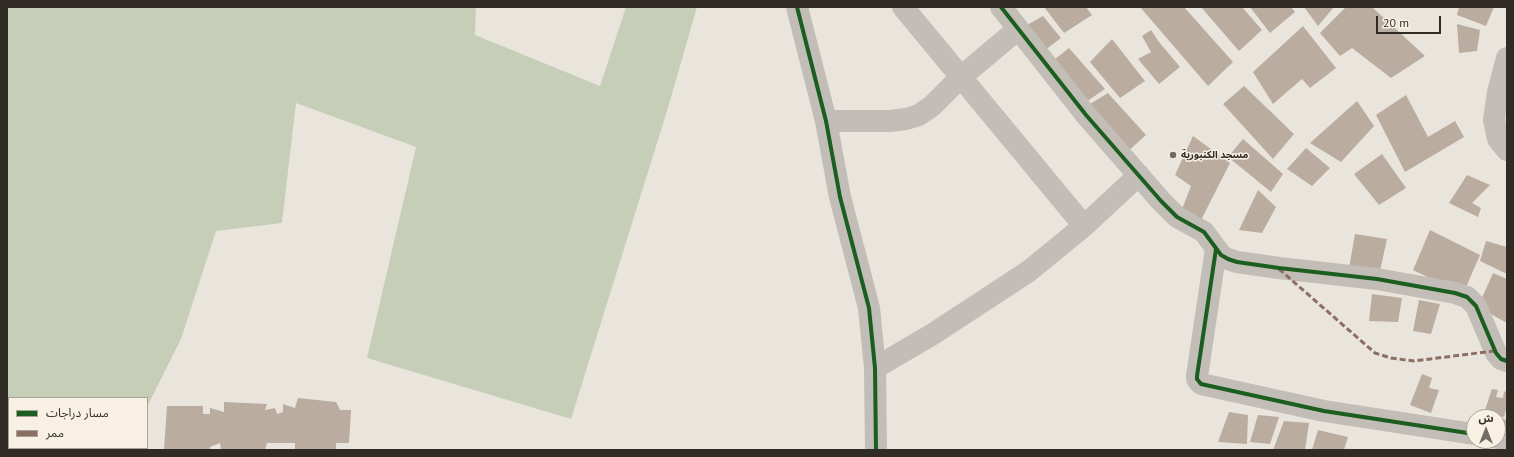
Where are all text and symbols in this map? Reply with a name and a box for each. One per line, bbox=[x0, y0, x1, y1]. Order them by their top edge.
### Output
scale bar bbox=[1378, 8, 1443, 34]
text: 20 m bbox=[1383, 15, 1409, 30]
place label: مسجد الكنبورية bbox=[1181, 149, 1248, 161]
marker: مسجد الكنبورية bbox=[1168, 150, 1178, 160]
legend bbox=[8, 397, 148, 449]
text: مسار دراجات bbox=[46, 405, 109, 420]
north arrow bbox=[1466, 409, 1506, 449]
text: ش bbox=[1478, 411, 1494, 425]
text: ممر bbox=[46, 425, 64, 440]

